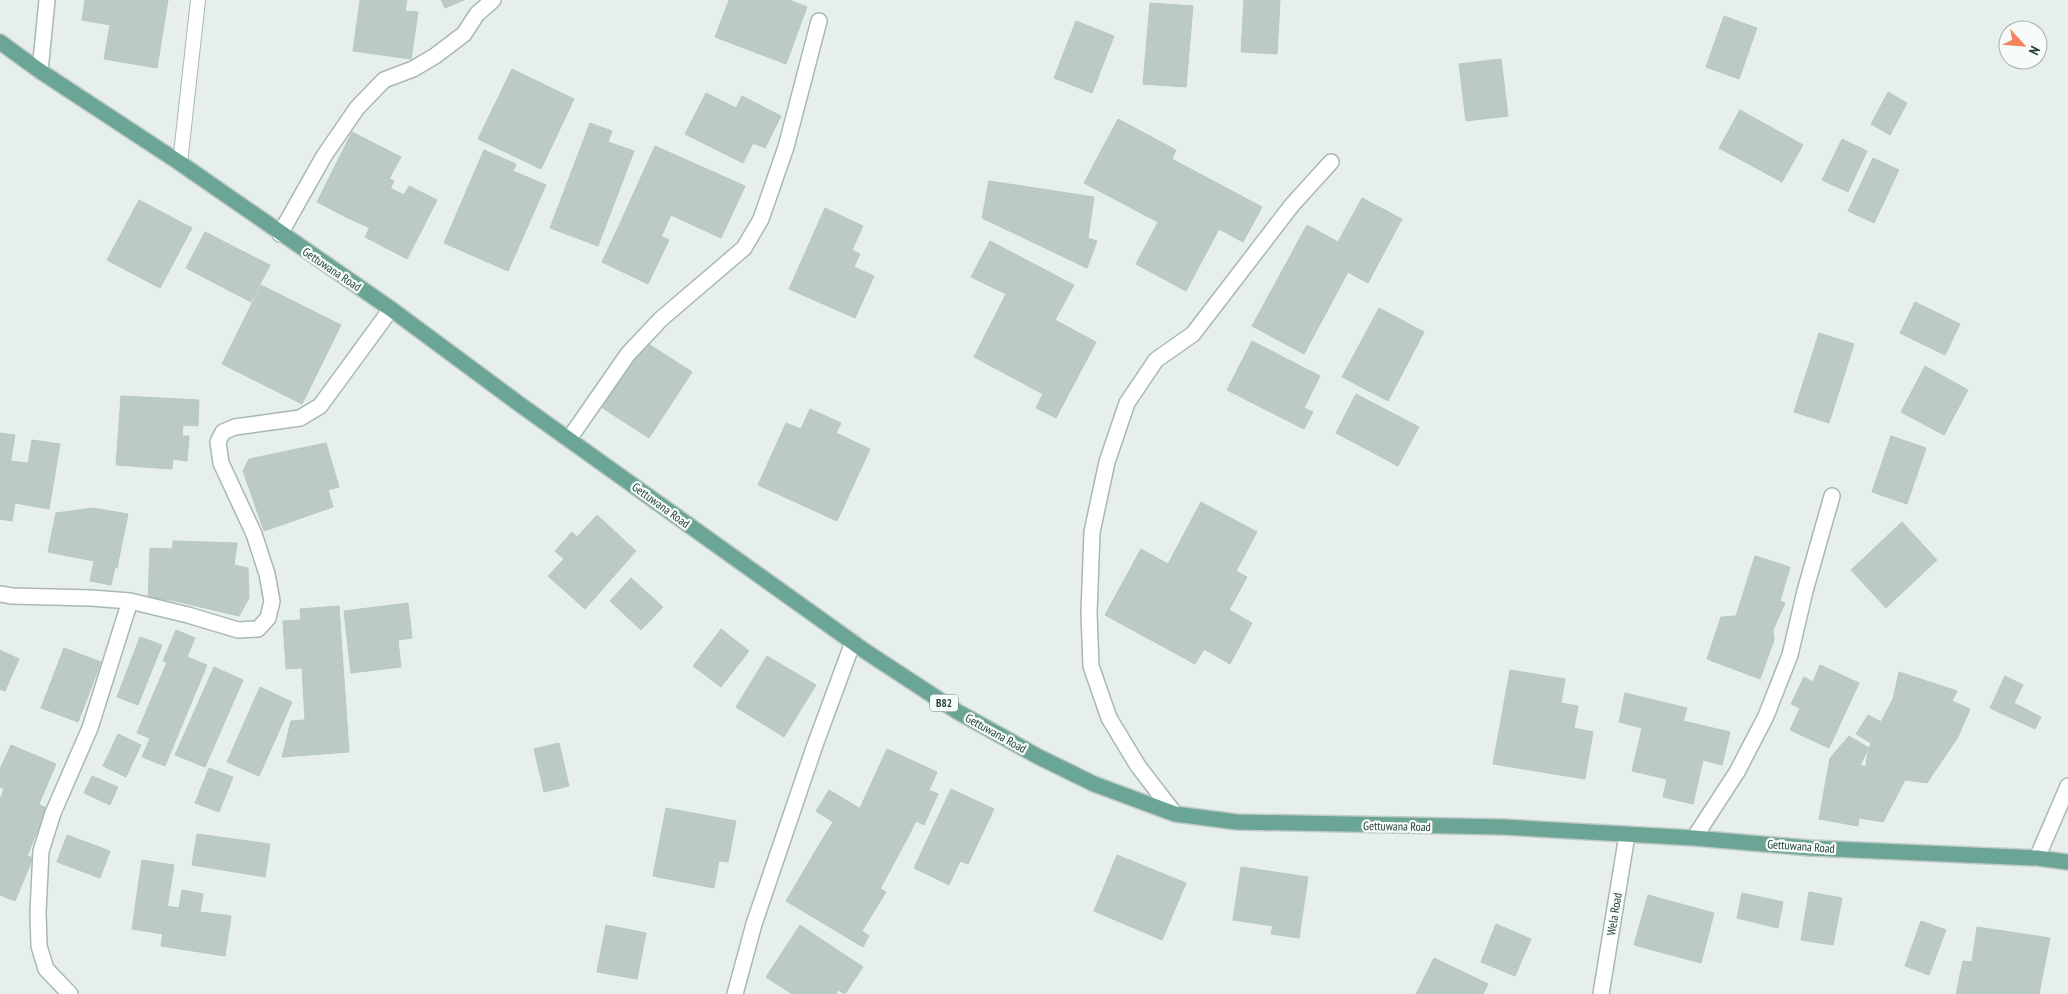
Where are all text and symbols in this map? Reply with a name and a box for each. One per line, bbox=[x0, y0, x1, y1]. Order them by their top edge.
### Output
north arrow bbox=[1998, 20, 2048, 70]
text: N bbox=[2025, 43, 2044, 58]
street label: Gettuwana Road bbox=[300, 244, 364, 294]
street label: Gettuwana Road bbox=[629, 479, 693, 531]
road number: B82 bbox=[930, 694, 958, 711]
street label: Gettuwana Road bbox=[963, 710, 1029, 756]
street label: Gettuwana Road bbox=[1363, 818, 1431, 834]
street label: Gettuwana Road bbox=[1767, 836, 1835, 856]
street label: Wela Road bbox=[1603, 891, 1625, 937]

